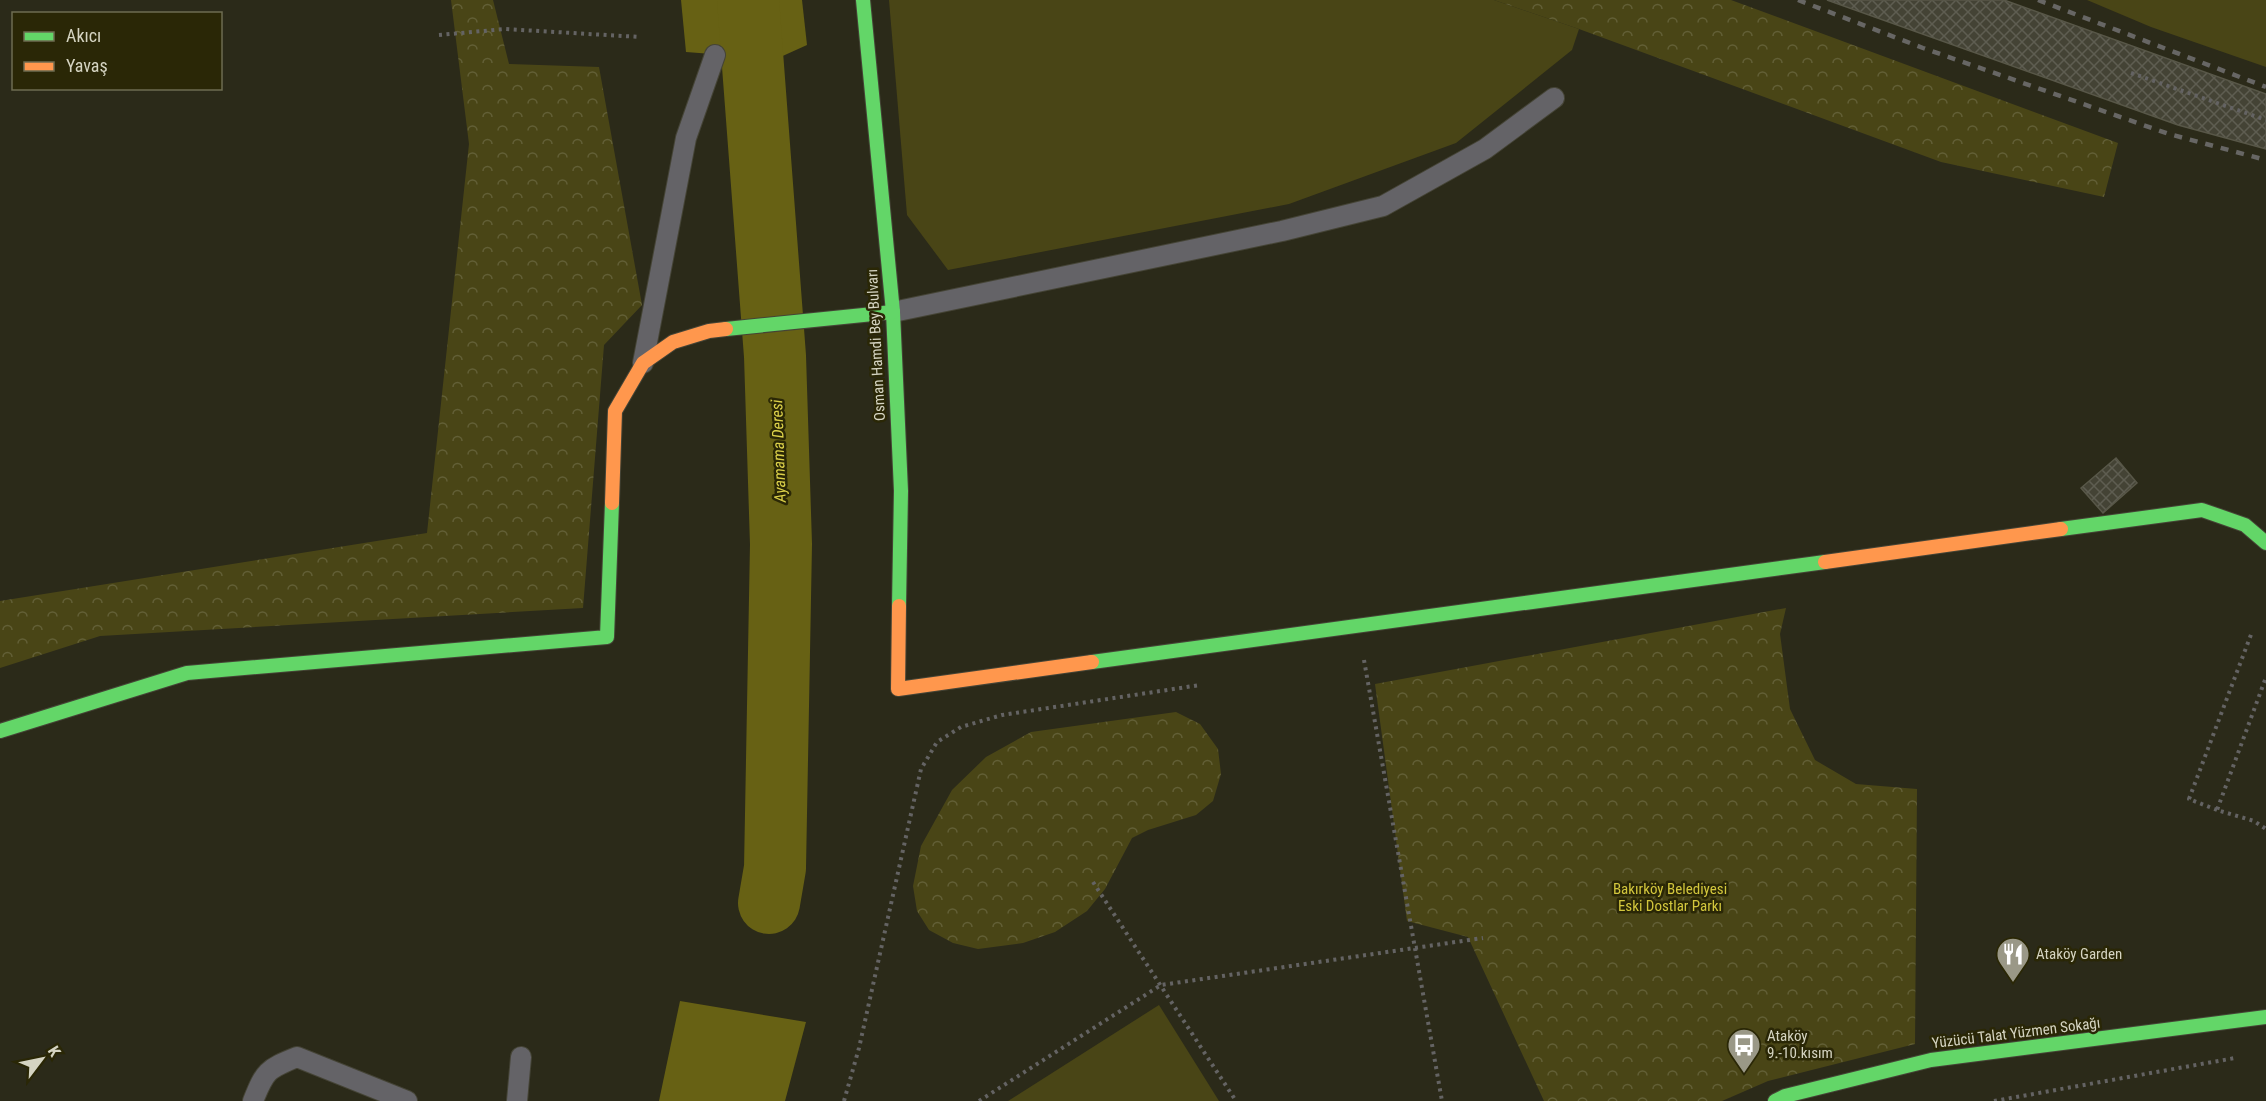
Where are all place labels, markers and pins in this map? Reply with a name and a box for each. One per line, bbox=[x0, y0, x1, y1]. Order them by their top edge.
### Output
restaurant icon: Ataköy Garden bbox=[1995, 936, 2031, 983]
place label: Ataköy Garden bbox=[2036, 945, 2122, 963]
bus stop icon: Ataköy 9.-10.kısım bbox=[1726, 1027, 1762, 1074]
place label: Ataköy 9.-10.kısım bbox=[1767, 1027, 1833, 1062]

